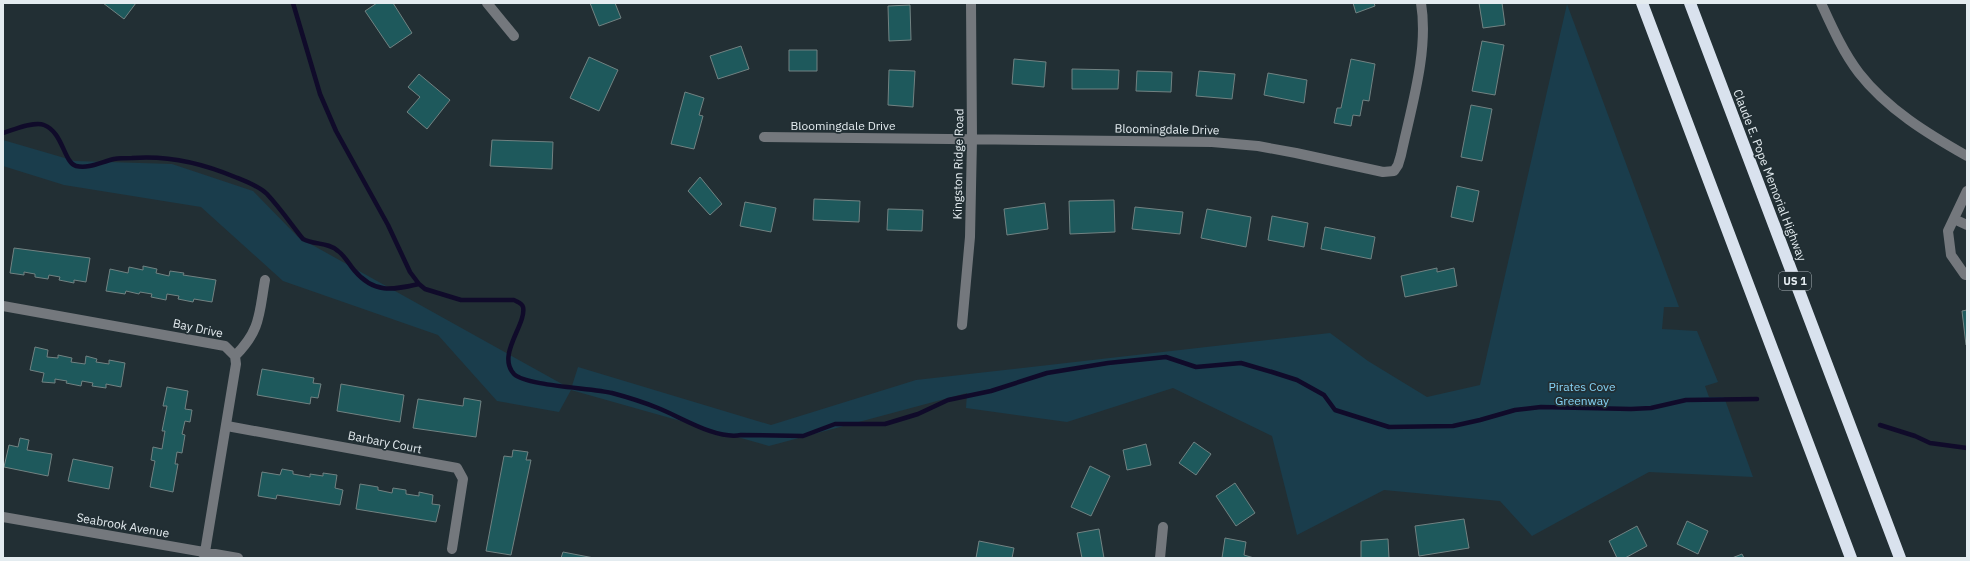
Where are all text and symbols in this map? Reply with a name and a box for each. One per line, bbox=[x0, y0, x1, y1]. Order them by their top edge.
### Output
street label: Claude E. Pope Memorial Highway bbox=[1730, 87, 1810, 263]
street label: Kingston Ridge Road bbox=[950, 108, 966, 220]
street label: Bloomingdale Drive bbox=[790, 118, 896, 133]
street label: Bloomingdale Drive bbox=[1114, 121, 1220, 137]
road number: US 1 bbox=[1779, 272, 1811, 290]
street label: Bay Drive bbox=[172, 315, 225, 341]
park label: Pirates Cove Greenway bbox=[1549, 379, 1616, 408]
street label: Barbary Court bbox=[347, 427, 423, 457]
street label: Seabrook Avenue bbox=[75, 509, 171, 541]

